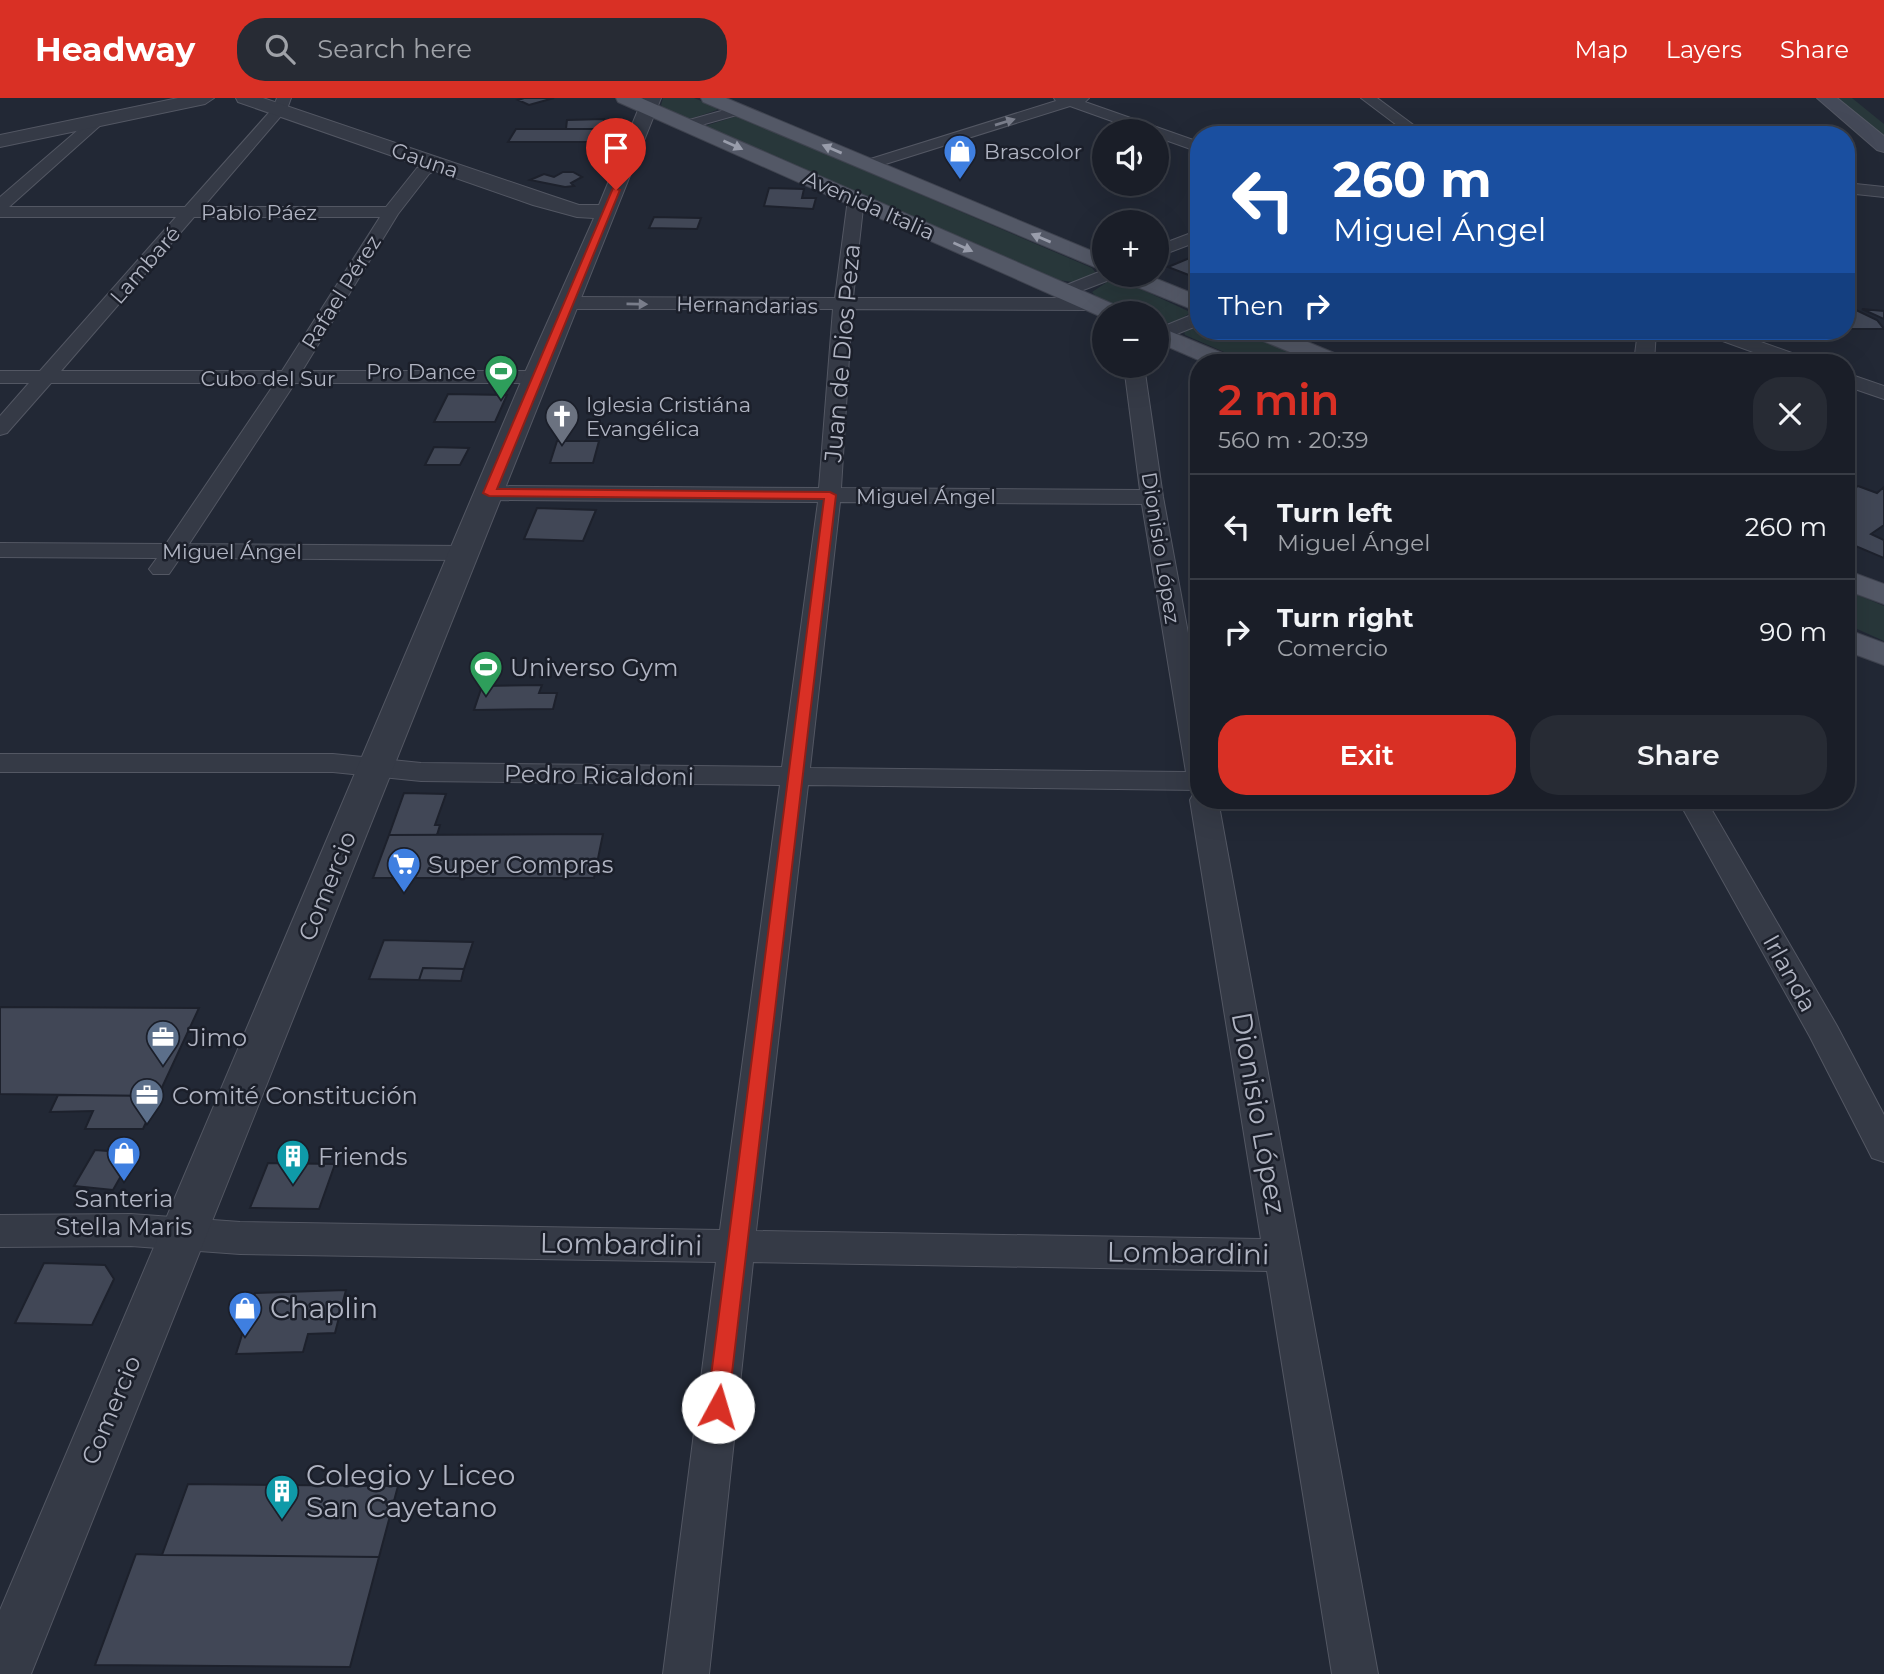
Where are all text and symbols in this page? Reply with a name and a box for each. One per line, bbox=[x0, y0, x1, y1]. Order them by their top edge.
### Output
search box bbox=[237, 18, 727, 81]
text: Headway bbox=[35, 29, 195, 69]
icon: search bbox=[261, 30, 299, 68]
text: Search here bbox=[317, 33, 472, 65]
text: Map bbox=[1574, 35, 1628, 64]
text: Layers bbox=[1666, 35, 1742, 64]
text: Share bbox=[1780, 35, 1849, 64]
one-way arrow bbox=[995, 116, 1016, 127]
pin bbox=[586, 118, 646, 190]
map controls bbox=[1092, 119, 1169, 378]
button: sound bbox=[1092, 119, 1169, 196]
icon: arrive bbox=[597, 129, 635, 167]
shop icon: Brascolor bbox=[941, 132, 979, 181]
street label: Gauna bbox=[388, 137, 462, 183]
one-way arrow bbox=[723, 139, 743, 151]
place label: Brascolor bbox=[984, 139, 1082, 164]
one-way arrow bbox=[821, 143, 842, 154]
text: 260 m bbox=[1333, 150, 1492, 209]
icon: left bbox=[1218, 154, 1309, 245]
street label: Avenida Italia bbox=[800, 165, 938, 245]
street label: Pablo Páez bbox=[201, 200, 317, 225]
button: + bbox=[1092, 210, 1169, 287]
text: Miguel Ángel bbox=[1333, 210, 1546, 249]
street label: Lambaré bbox=[105, 221, 185, 309]
street label: Rafael Pérez bbox=[296, 230, 386, 354]
one-way arrow bbox=[1031, 232, 1052, 243]
one-way arrow bbox=[953, 242, 974, 253]
street label: Juan de Dios Peza bbox=[818, 243, 866, 464]
icon: right bbox=[1298, 287, 1336, 325]
text: Then bbox=[1218, 290, 1284, 322]
street label: Hernandarias bbox=[676, 291, 818, 319]
one-way arrow bbox=[626, 298, 648, 309]
button: − bbox=[1092, 301, 1169, 378]
sports icon: Pro Dance bbox=[482, 352, 520, 401]
place label: Pro Dance bbox=[366, 359, 476, 384]
street label: Cubo del Sur bbox=[200, 366, 336, 391]
text: 2 min bbox=[1218, 374, 1339, 426]
button: close bbox=[1753, 377, 1827, 451]
place label: Iglesia Cristiána Evangélica bbox=[586, 392, 751, 441]
church icon: Iglesia Cristiána Evangélica bbox=[543, 397, 581, 446]
text: 560 m · 20:39 bbox=[1218, 426, 1369, 454]
street label: Dionisio López bbox=[1137, 470, 1185, 626]
street label: Miguel Ángel bbox=[856, 484, 996, 509]
text: Turn left bbox=[1277, 497, 1393, 529]
icon: left bbox=[1218, 508, 1256, 546]
text: 260 m bbox=[1745, 511, 1827, 543]
text: Miguel Ángel bbox=[1277, 529, 1430, 557]
street label: Miguel Ángel bbox=[162, 539, 302, 564]
text: Turn right bbox=[1277, 602, 1413, 634]
icon: right bbox=[1218, 613, 1256, 651]
text: 90 m bbox=[1760, 616, 1827, 648]
text: Comercio bbox=[1277, 634, 1388, 662]
sports icon: Universo Gym bbox=[467, 648, 505, 697]
place label: Universo Gym bbox=[510, 653, 678, 682]
button: Exit bbox=[1218, 715, 1516, 795]
button: Share bbox=[1530, 715, 1827, 795]
street label: Pedro Ricaldoni bbox=[504, 759, 694, 791]
street label: Comercio bbox=[292, 827, 362, 945]
supermarket icon: Super Compras bbox=[385, 845, 423, 894]
place label: Super Compras bbox=[428, 850, 613, 879]
street label: Irlanda bbox=[1757, 929, 1823, 1017]
street label: Dionisio López bbox=[1224, 1009, 1294, 1217]
office icon: Jimo bbox=[144, 1018, 182, 1067]
place label: Jimo bbox=[187, 1023, 247, 1052]
office icon: Comité Constitución bbox=[128, 1076, 166, 1125]
place label: Comité Constitución bbox=[172, 1081, 418, 1110]
shop icon: Santeria Stella Maris bbox=[105, 1134, 143, 1183]
building icon: Friends bbox=[274, 1137, 312, 1186]
place label: Friends bbox=[318, 1142, 408, 1171]
place label: Santeria Stella Maris bbox=[56, 1184, 192, 1241]
street label: Lombardini bbox=[539, 1226, 703, 1262]
street label: Lombardini bbox=[1106, 1235, 1270, 1271]
shop icon: Chaplin bbox=[226, 1289, 264, 1338]
place label: Chaplin bbox=[270, 1291, 378, 1325]
street label: Comercio bbox=[75, 1351, 147, 1469]
position arrow bbox=[681, 1370, 755, 1444]
place label: Colegio y Liceo San Cayetano bbox=[306, 1458, 515, 1524]
building icon: Colegio y Liceo San Cayetano bbox=[263, 1472, 301, 1521]

